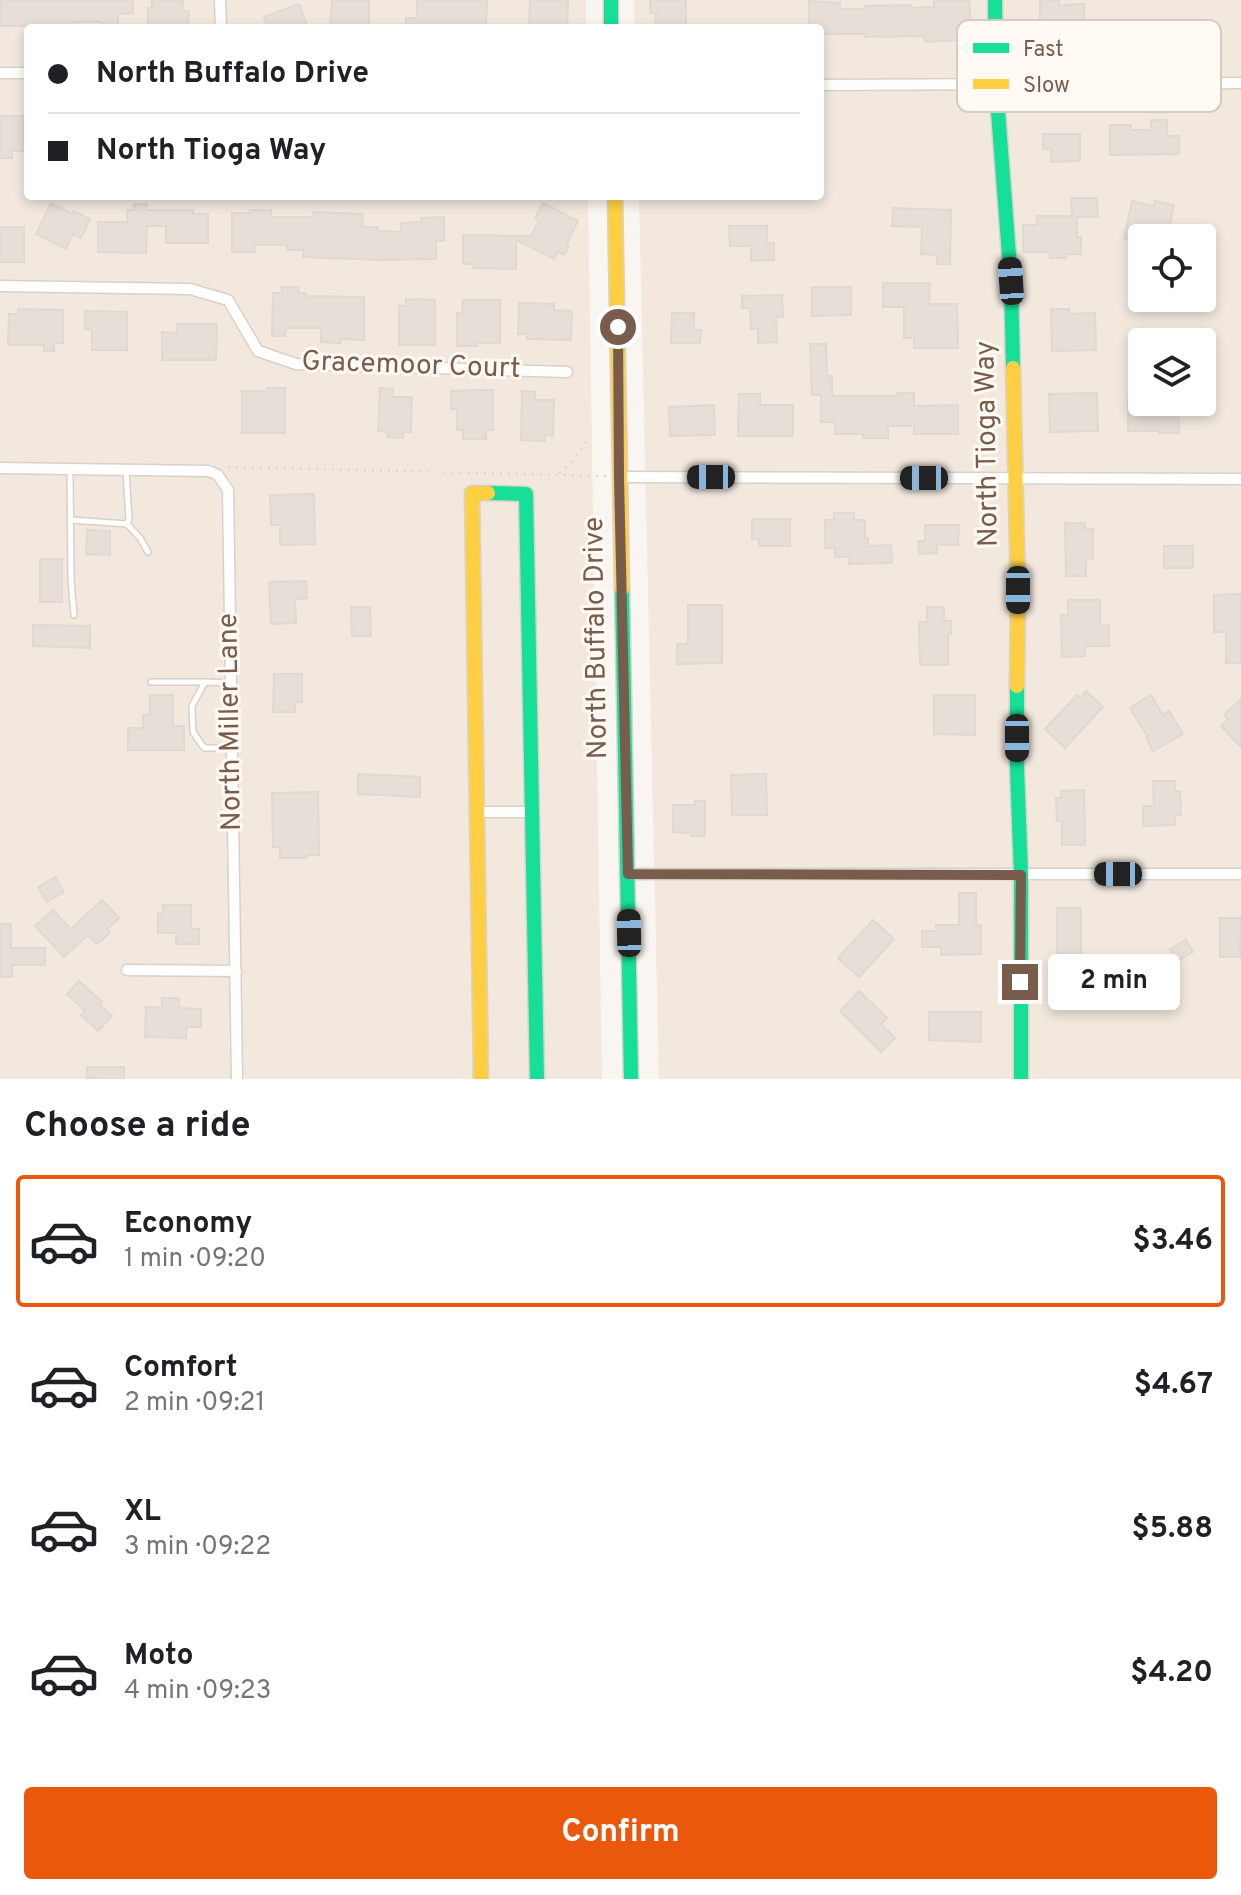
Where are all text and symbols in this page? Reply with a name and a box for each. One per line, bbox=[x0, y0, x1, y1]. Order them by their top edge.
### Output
legend bbox=[957, 20, 1221, 112]
text: Fast bbox=[1023, 37, 1064, 64]
text: North Buffalo Drive bbox=[96, 56, 369, 93]
text: Slow bbox=[1023, 73, 1070, 100]
text: North Tioga Way bbox=[96, 133, 326, 170]
map controls bbox=[1128, 224, 1216, 416]
button: locate bbox=[1128, 224, 1216, 312]
car bbox=[997, 256, 1025, 306]
route start bbox=[600, 309, 636, 345]
button: layers bbox=[1128, 328, 1216, 416]
street label: North Tioga Way bbox=[968, 340, 1008, 548]
street label: Gracemoor Court bbox=[301, 344, 521, 388]
car bbox=[687, 465, 735, 489]
car bbox=[900, 466, 948, 490]
street label: North Buffalo Drive bbox=[577, 516, 617, 760]
car bbox=[1006, 566, 1030, 614]
street label: North Miller Lane bbox=[211, 613, 251, 831]
car bbox=[1005, 714, 1029, 762]
car bbox=[1094, 862, 1142, 886]
car bbox=[617, 909, 641, 957]
callout: 2 min bbox=[1048, 954, 1180, 1010]
route end bbox=[1002, 964, 1038, 1000]
text: 2 min bbox=[1080, 965, 1148, 998]
text: Choose a ride bbox=[24, 1104, 250, 1150]
icon: car bbox=[28, 1205, 100, 1277]
text: Economy bbox=[124, 1206, 252, 1243]
text: $3.46 bbox=[1133, 1223, 1213, 1260]
text: 1 min · 09:20 bbox=[124, 1243, 266, 1276]
icon: car bbox=[28, 1349, 100, 1421]
text: Comfort bbox=[124, 1350, 237, 1387]
text: $4.67 bbox=[1134, 1367, 1213, 1404]
text: 2 min · 09:21 bbox=[124, 1387, 265, 1420]
icon: car bbox=[28, 1493, 100, 1565]
text: XL bbox=[124, 1494, 161, 1531]
text: $5.88 bbox=[1132, 1511, 1213, 1548]
text: 3 min · 09:22 bbox=[124, 1531, 271, 1564]
icon: car bbox=[28, 1637, 100, 1709]
text: Moto bbox=[124, 1638, 194, 1675]
text: $4.20 bbox=[1130, 1655, 1213, 1692]
text: 4 min · 09:23 bbox=[124, 1675, 271, 1708]
button: Confirm bbox=[24, 1787, 1217, 1879]

